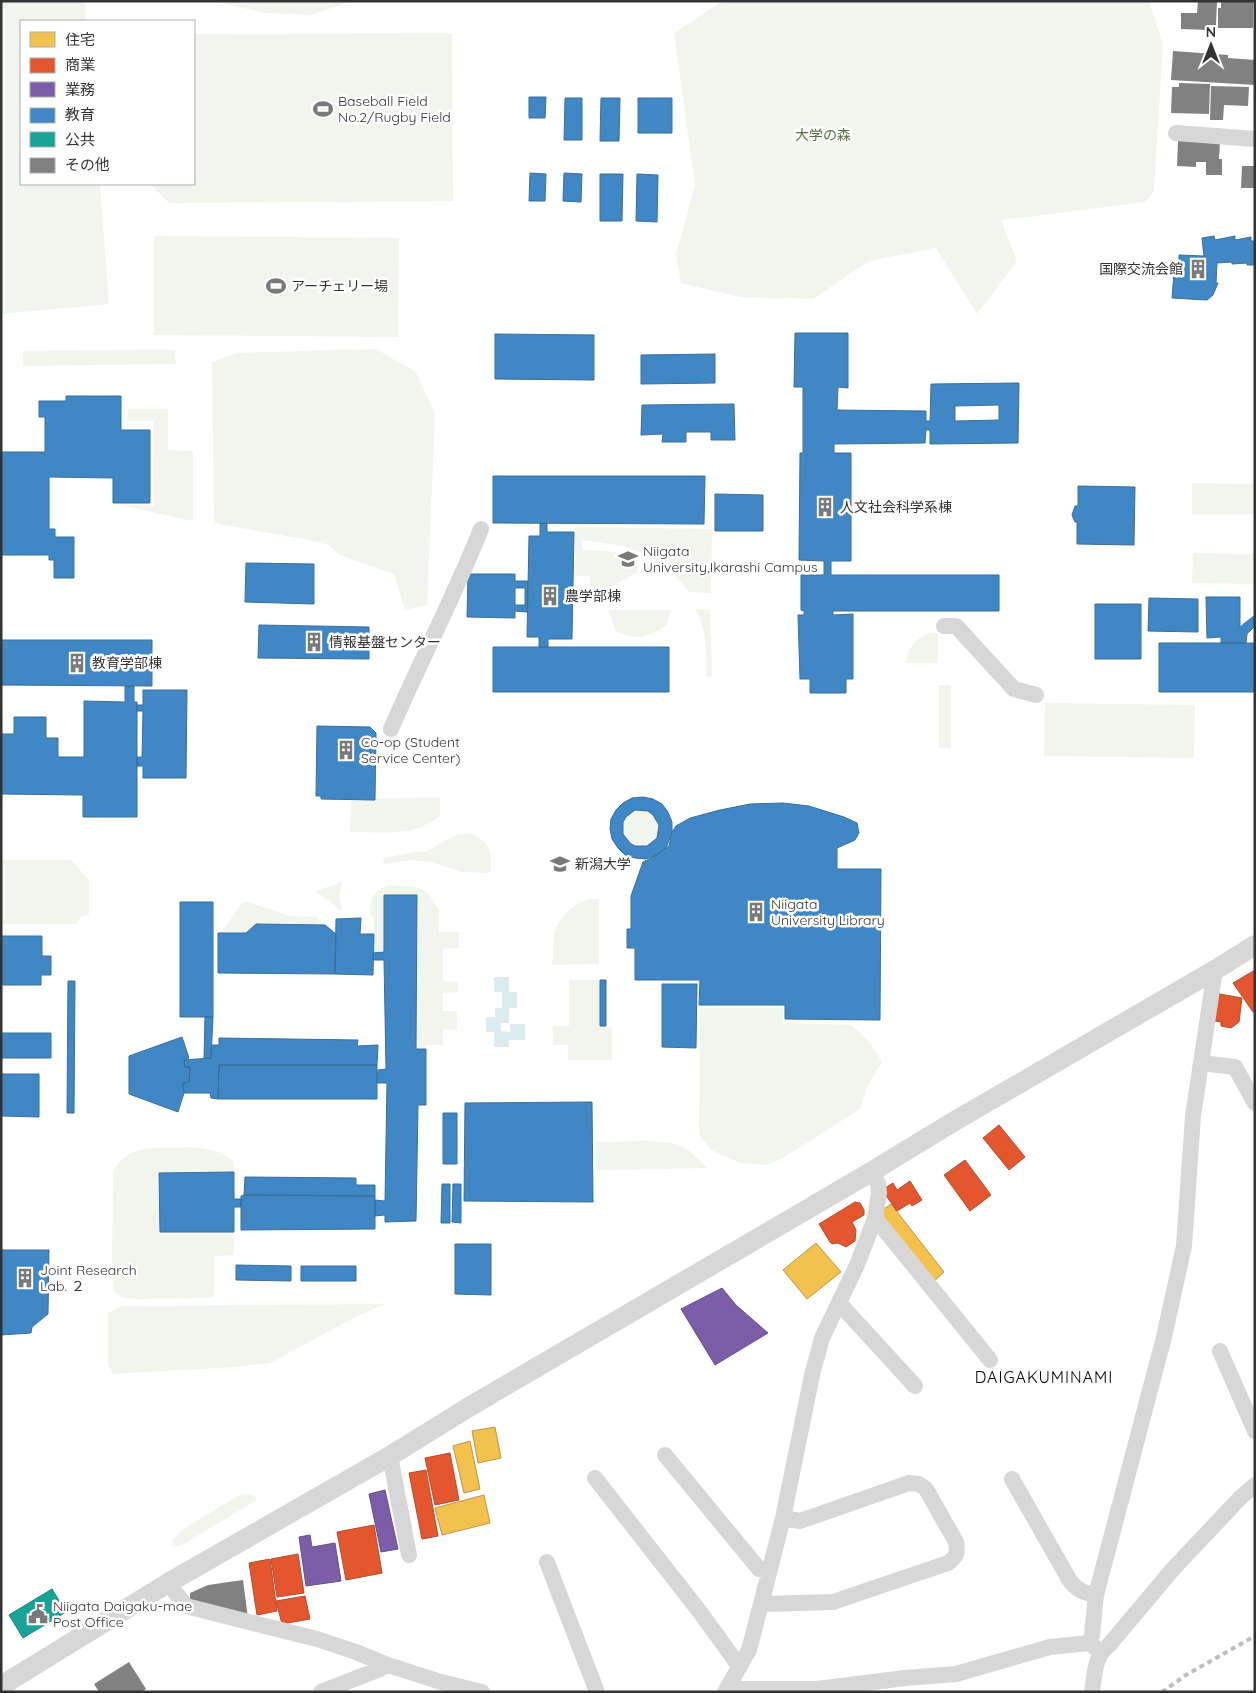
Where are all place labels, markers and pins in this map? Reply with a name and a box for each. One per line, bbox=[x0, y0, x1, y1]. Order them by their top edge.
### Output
place label: Baseball Field No.2/Rugby Field bbox=[338, 92, 451, 126]
sports icon: Baseball Field No.2/Rugby Field bbox=[312, 98, 334, 120]
building icon: 国際交流会館 bbox=[1187, 258, 1209, 280]
place label: 国際交流会館 bbox=[1099, 260, 1183, 278]
sports icon: アーチェリー場 bbox=[265, 275, 287, 297]
place label: アーチェリー場 bbox=[291, 277, 388, 295]
building icon: 人文社会科学系棟 bbox=[814, 496, 836, 518]
place label: 人文社会科学系棟 bbox=[840, 498, 952, 516]
place label: Niigata University,Ikarashi Campus bbox=[643, 542, 818, 576]
school or university icon: Niigata University,Ikarashi Campus bbox=[617, 548, 639, 570]
building icon: 農学部棟 bbox=[539, 585, 561, 607]
place label: 農学部棟 bbox=[565, 587, 621, 605]
building icon: 情報基盤センター bbox=[303, 631, 325, 653]
place label: 情報基盤センター bbox=[329, 633, 441, 651]
building icon: 教育学部棟 bbox=[66, 652, 88, 674]
place label: 教育学部棟 bbox=[92, 654, 162, 672]
place label: Co-op (Student Service Center) bbox=[361, 733, 461, 767]
building icon: Co-op (Student Service Center) bbox=[335, 739, 357, 761]
school or university icon: 新潟大学 bbox=[549, 853, 571, 875]
place label: 新潟大学 bbox=[575, 855, 631, 873]
place label: Niigata University Library bbox=[771, 895, 885, 929]
building icon: Niigata University Library bbox=[745, 901, 767, 923]
place label: Joint Research Lab. ２ bbox=[40, 1261, 137, 1295]
building icon: Joint Research Lab. ２ bbox=[14, 1267, 36, 1289]
place label: Niigata Daigaku-mae Post Office bbox=[53, 1597, 192, 1631]
public building icon: Niigata Daigaku-mae Post Office bbox=[27, 1603, 49, 1625]

